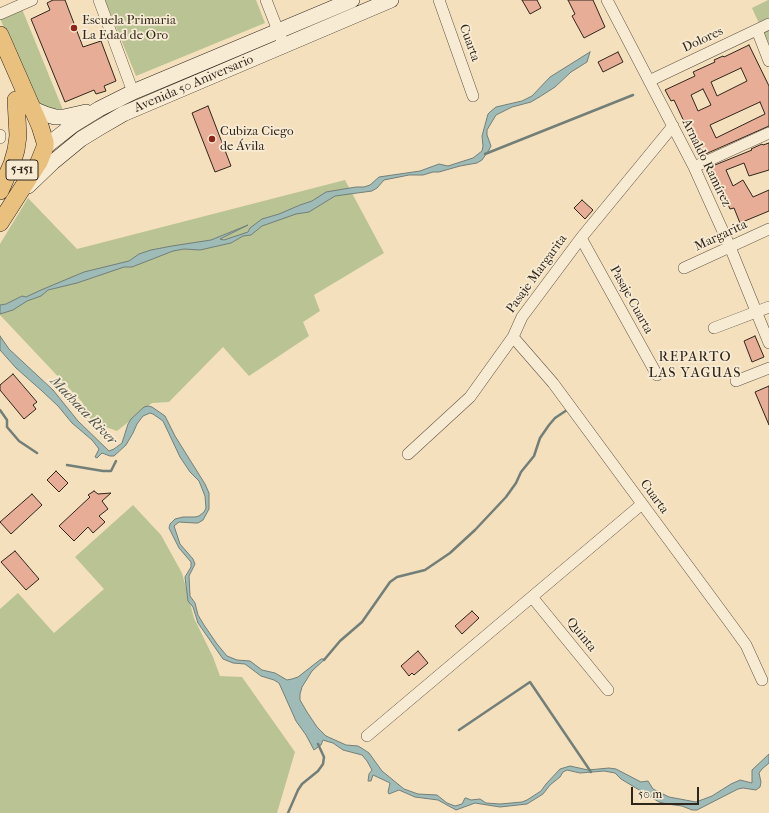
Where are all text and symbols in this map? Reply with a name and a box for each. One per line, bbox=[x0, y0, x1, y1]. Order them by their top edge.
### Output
place label: Escuela Primaria La Edad de Oro bbox=[82, 13, 176, 44]
street label: Cuarta bbox=[455, 22, 483, 64]
marker: Escuela Primaria La Edad de Oro bbox=[69, 23, 79, 33]
street label: Dolores bbox=[680, 24, 726, 56]
street label: Avenida 50 Aniversario bbox=[132, 52, 256, 116]
street label: Arnaldo Ramírez bbox=[678, 117, 734, 209]
place label: Cubiza Ciego de Ávila bbox=[220, 124, 294, 155]
marker: Cubiza Ciego de Ávila bbox=[207, 134, 217, 144]
road number: 5-151 bbox=[6, 160, 38, 180]
street label: Margarita bbox=[692, 217, 750, 255]
street label: Pasaje Margarita bbox=[503, 232, 571, 316]
street label: Pasaje Cuarta bbox=[606, 263, 656, 337]
district label: REPARTO LAS YAGUAS bbox=[648, 350, 742, 382]
water label: Machaca River bbox=[46, 373, 120, 449]
street label: Cuarta bbox=[636, 477, 672, 517]
street label: Quinta bbox=[563, 615, 599, 655]
scale bar bbox=[633, 779, 701, 805]
text: 50 m bbox=[638, 787, 662, 801]

